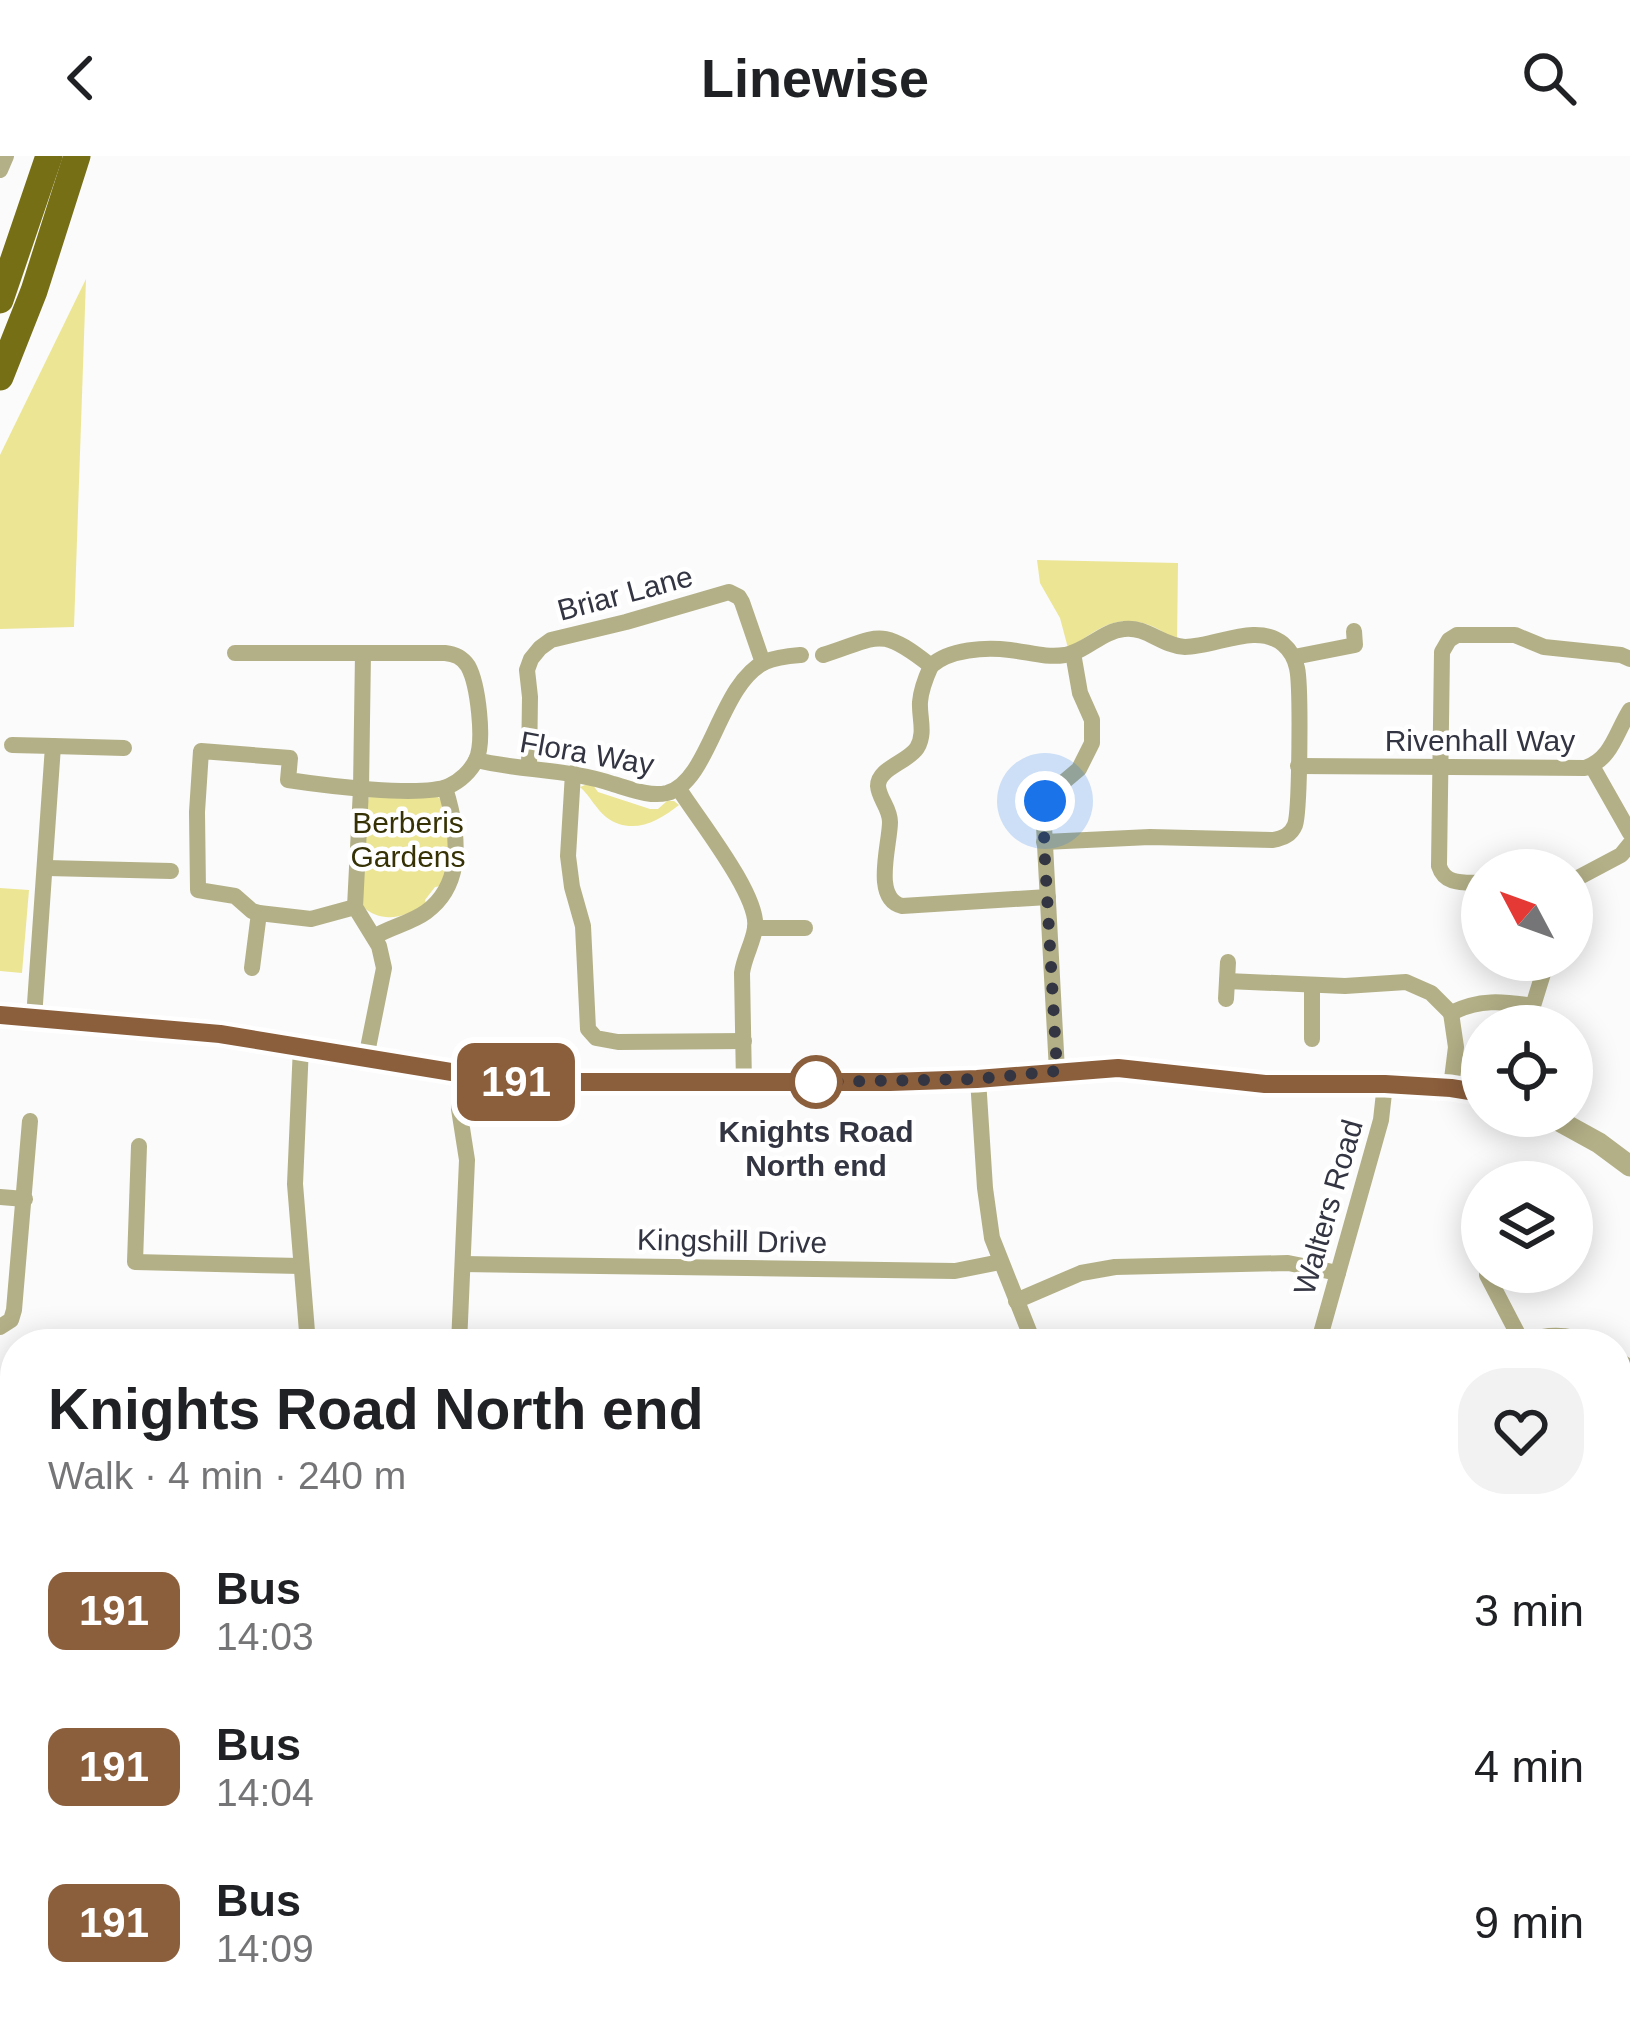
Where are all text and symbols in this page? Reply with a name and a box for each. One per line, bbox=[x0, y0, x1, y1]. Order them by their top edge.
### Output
icon: back bbox=[48, 45, 114, 111]
icon: search bbox=[1516, 45, 1582, 111]
text: Linewise bbox=[701, 48, 929, 108]
street label: Briar Lane bbox=[554, 559, 696, 627]
street label: Rivenhall Way bbox=[1385, 724, 1575, 757]
street label: Flora Way bbox=[517, 725, 657, 781]
your location bbox=[1015, 771, 1075, 831]
park label: Berberis Gardens bbox=[350, 806, 466, 873]
north arrow bbox=[1461, 849, 1593, 981]
map controls bbox=[1461, 849, 1593, 1293]
button: locate bbox=[1461, 1005, 1593, 1137]
line badge: 191 bbox=[447, 1043, 585, 1121]
marker: Knights Road North end bbox=[791, 1057, 841, 1107]
text: 191 bbox=[481, 1058, 551, 1105]
place label: Knights Road North end bbox=[719, 1115, 914, 1182]
street label: Walters Road bbox=[1287, 1116, 1369, 1298]
button: layers bbox=[1461, 1161, 1593, 1293]
street label: Kingshill Drive bbox=[637, 1223, 827, 1259]
button: heart bbox=[1458, 1368, 1584, 1494]
text: Knights Road North end bbox=[48, 1377, 703, 1441]
text: Walk · 4 min · 240 m bbox=[48, 1454, 406, 1497]
text: Bus bbox=[216, 1563, 301, 1614]
text: 3 min bbox=[1474, 1585, 1584, 1636]
text: 191 bbox=[79, 1587, 149, 1634]
text: 14:03 bbox=[216, 1615, 314, 1658]
text: Bus bbox=[216, 1719, 301, 1770]
text: 4 min bbox=[1474, 1741, 1584, 1792]
text: 191 bbox=[79, 1743, 149, 1790]
text: 14:04 bbox=[216, 1771, 314, 1814]
text: Bus bbox=[216, 1875, 301, 1926]
text: 9 min bbox=[1474, 1897, 1584, 1948]
text: 191 bbox=[79, 1899, 149, 1946]
text: 14:09 bbox=[216, 1927, 314, 1970]

